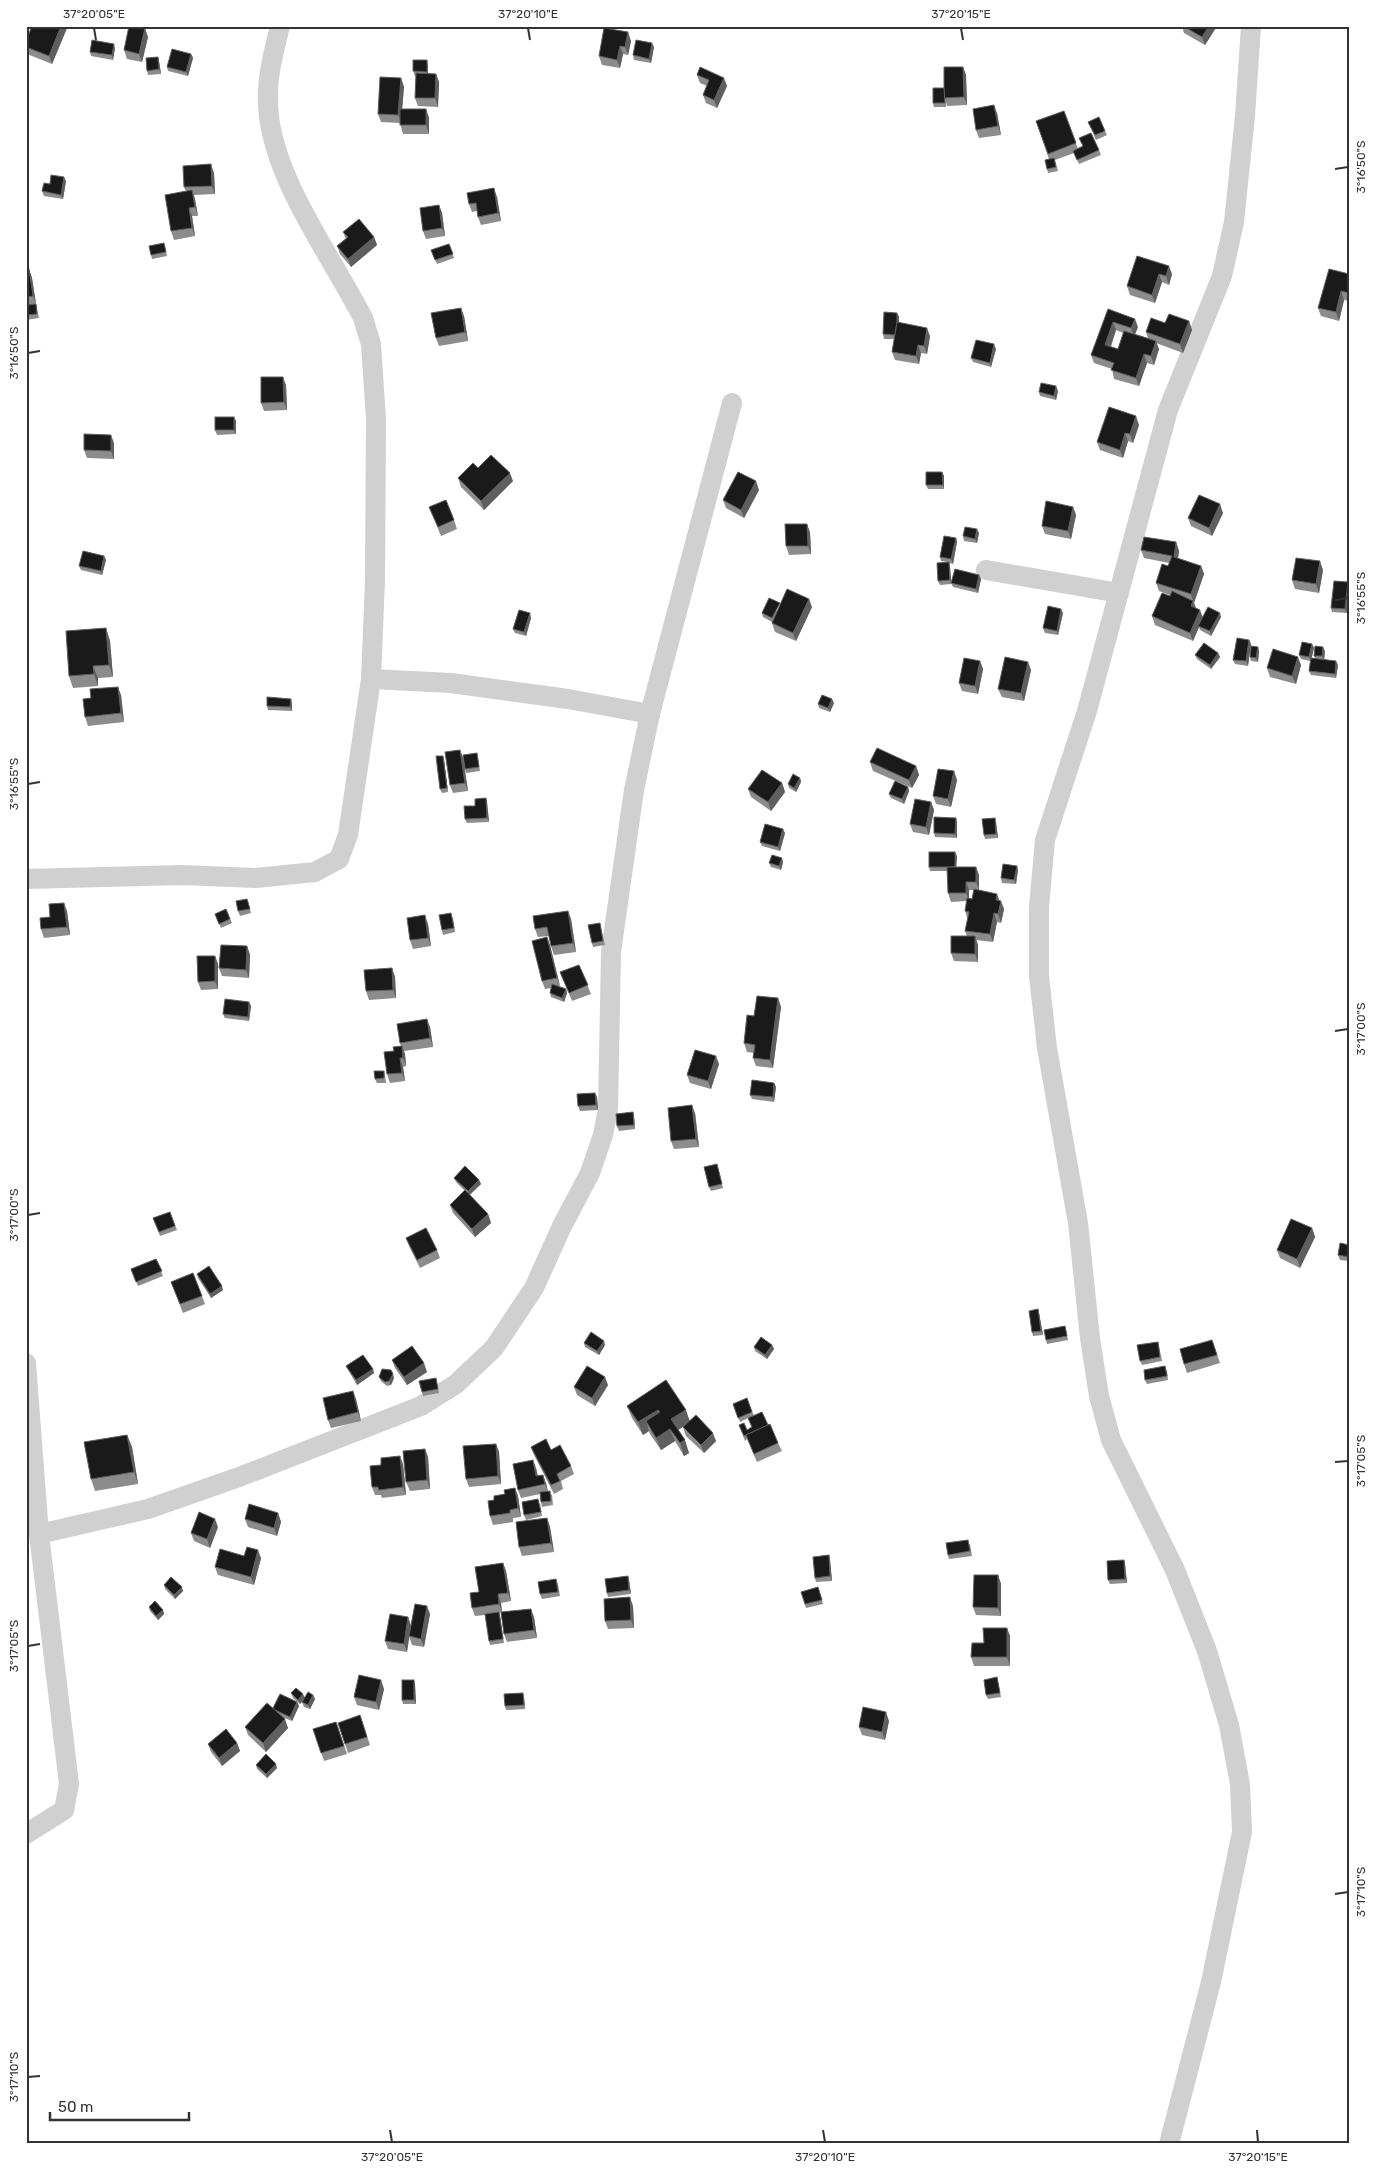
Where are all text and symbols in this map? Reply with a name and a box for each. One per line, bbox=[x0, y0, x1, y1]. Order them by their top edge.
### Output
text: 37°20'05"E bbox=[63, 7, 125, 21]
text: 37°20'10"E bbox=[498, 7, 558, 21]
text: 37°20'15"E bbox=[931, 7, 991, 21]
text: 3°16'50"S bbox=[1354, 140, 1368, 194]
text: 3°16'50"S bbox=[7, 326, 21, 380]
text: 3°16'55"S bbox=[1354, 572, 1368, 624]
text: 3°16'55"S bbox=[7, 758, 21, 810]
text: 3°17'00"S bbox=[1354, 1003, 1368, 1055]
text: 3°17'00"S bbox=[7, 1189, 21, 1241]
text: 3°17'05"S bbox=[1354, 1435, 1368, 1487]
text: 3°17'05"S bbox=[7, 1620, 21, 1672]
text: 3°17'10"S bbox=[1354, 1867, 1368, 1917]
text: 3°17'10"S bbox=[7, 2052, 21, 2102]
scale bar bbox=[50, 2090, 189, 2122]
text: 50 m bbox=[58, 2098, 93, 2116]
text: 37°20'05"E bbox=[361, 2150, 423, 2164]
text: 37°20'10"E bbox=[795, 2150, 855, 2164]
text: 37°20'15"E bbox=[1228, 2150, 1288, 2164]

